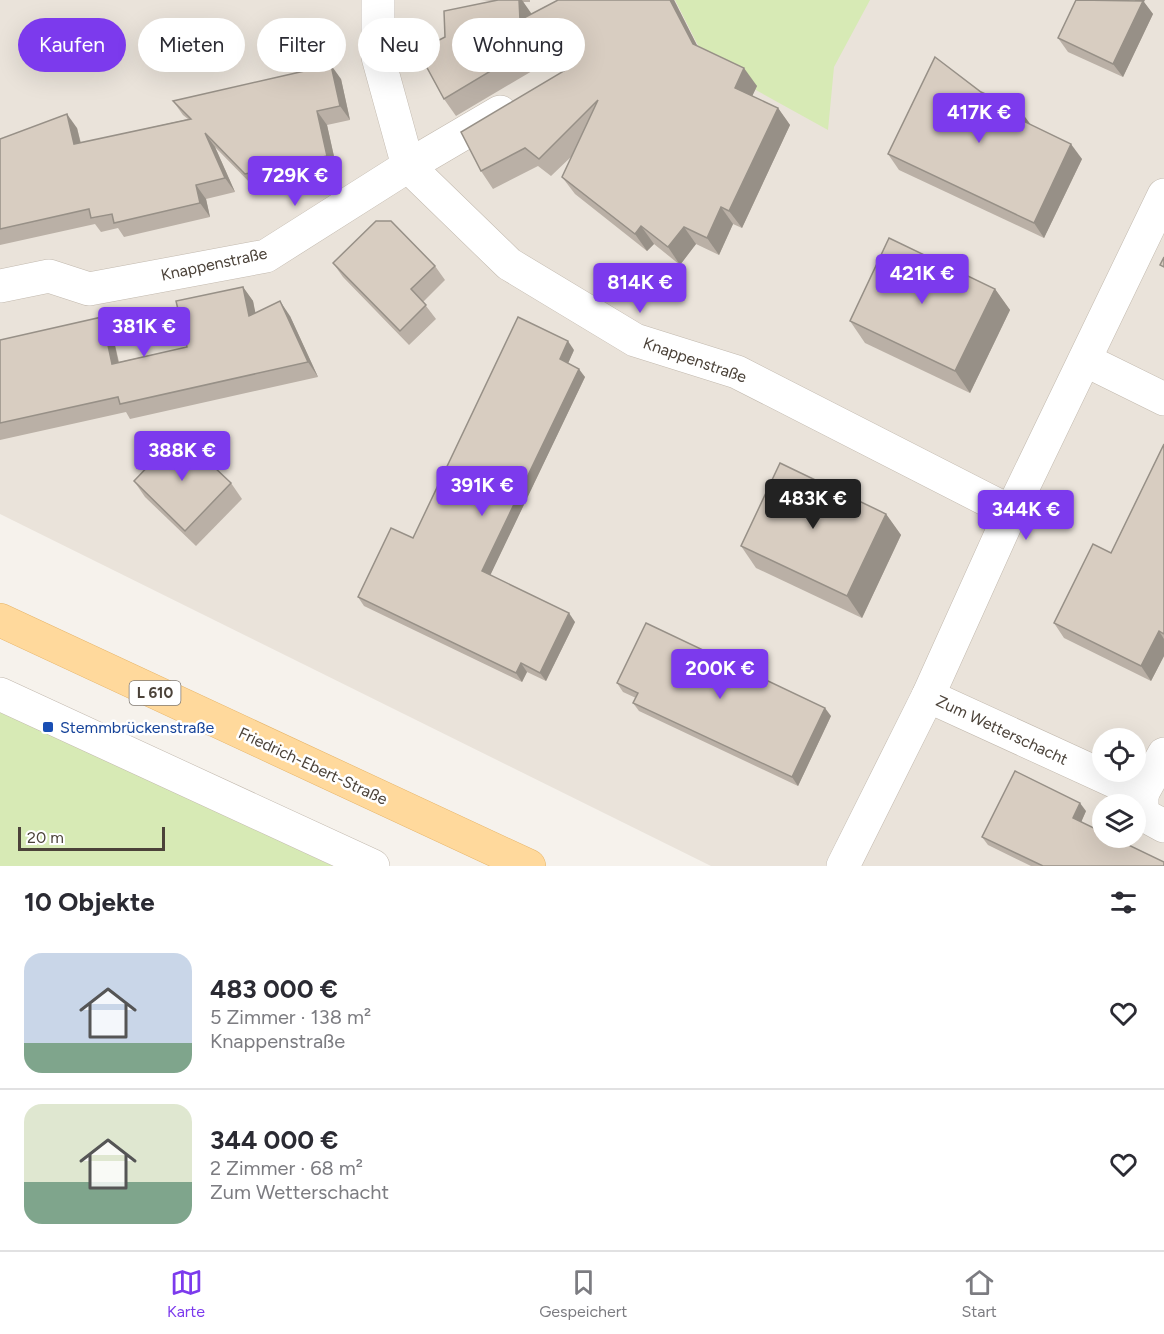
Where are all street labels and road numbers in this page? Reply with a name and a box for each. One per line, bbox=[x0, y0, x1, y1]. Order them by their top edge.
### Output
street label: Knappenstraße bbox=[159, 243, 269, 285]
street label: Knappenstraße bbox=[641, 333, 750, 387]
road number: L 610 bbox=[130, 681, 180, 705]
street label: Zum Wetterschacht bbox=[933, 691, 1071, 769]
street label: Friedrich-Ebert-Straße bbox=[236, 723, 391, 809]

